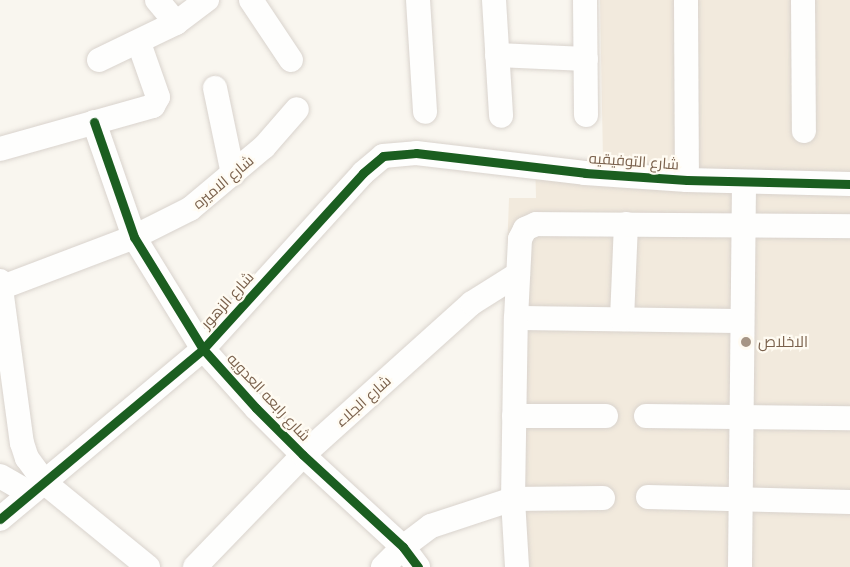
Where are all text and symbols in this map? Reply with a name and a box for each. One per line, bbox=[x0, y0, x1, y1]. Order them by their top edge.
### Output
street label: شارع التوفيقيه bbox=[588, 149, 680, 173]
street label: شارع الاميره bbox=[189, 151, 257, 213]
street label: شارع الزهور bbox=[197, 268, 257, 332]
place label: الاخلاص bbox=[758, 333, 808, 351]
marker: الاخلاص bbox=[739, 335, 753, 349]
street label: شارع رابعه العدويه bbox=[224, 349, 314, 445]
street label: شارع الجلاء bbox=[332, 371, 394, 431]

